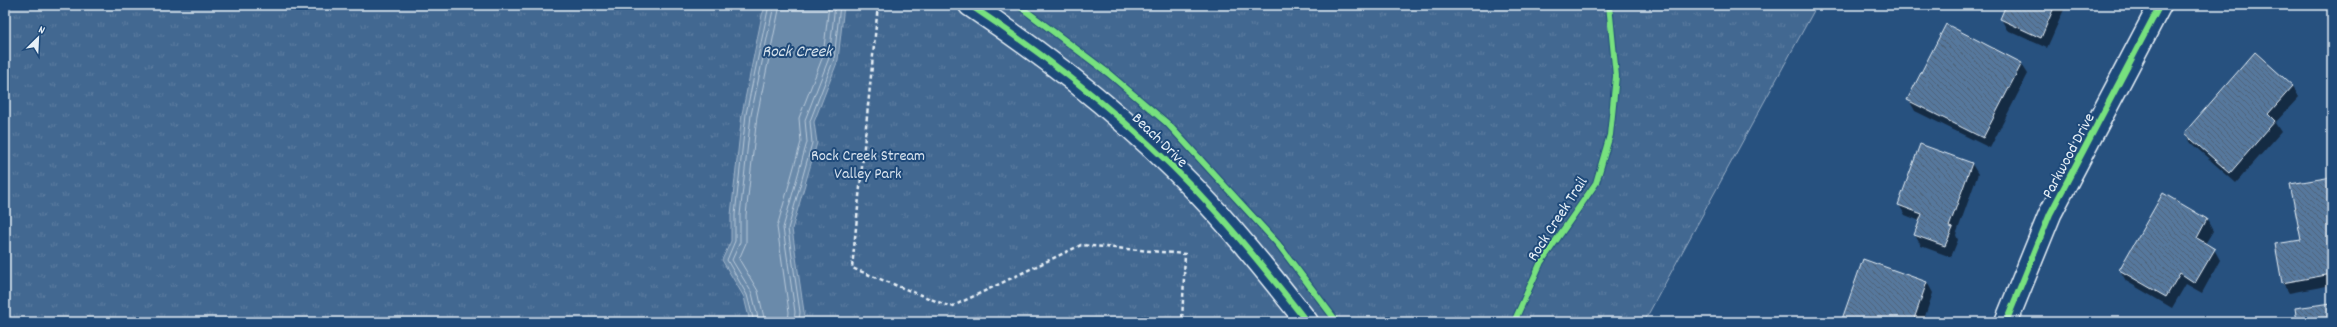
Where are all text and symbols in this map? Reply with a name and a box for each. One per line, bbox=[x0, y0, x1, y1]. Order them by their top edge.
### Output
north arrow bbox=[18, 18, 58, 58]
text: N bbox=[36, 22, 48, 39]
water label: Rock Creek bbox=[762, 41, 834, 65]
street label: Beach Drive bbox=[1126, 108, 1193, 174]
street label: Parkwood Drive bbox=[2037, 109, 2101, 203]
park label: Rock Creek Stream Valley Park bbox=[811, 145, 925, 186]
street label: Rock Creek Trail bbox=[1522, 173, 1594, 266]

